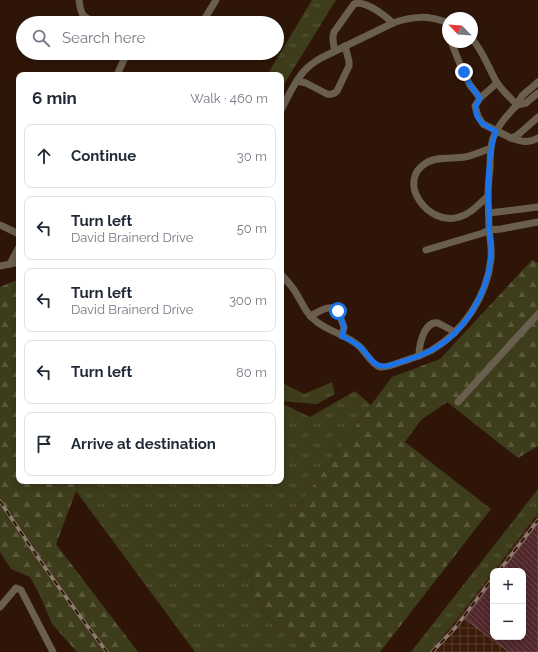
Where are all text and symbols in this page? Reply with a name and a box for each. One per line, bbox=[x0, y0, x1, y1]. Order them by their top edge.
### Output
north arrow bbox=[442, 12, 478, 48]
search box bbox=[16, 16, 284, 60]
icon: search bbox=[30, 27, 52, 49]
text: Search here bbox=[62, 29, 145, 47]
route end bbox=[455, 63, 473, 81]
text: 6 min bbox=[32, 88, 77, 108]
text: Walk · 460 m bbox=[190, 91, 268, 106]
icon: ahead bbox=[33, 145, 55, 167]
text: Continue bbox=[71, 147, 136, 165]
text: 30 m bbox=[237, 149, 267, 164]
text: Turn left bbox=[71, 212, 132, 230]
icon: left bbox=[33, 217, 55, 239]
text: 50 m bbox=[237, 221, 267, 236]
text: David Brainerd Drive bbox=[71, 230, 193, 245]
text: Turn left bbox=[71, 284, 132, 302]
icon: left bbox=[33, 289, 55, 311]
text: 300 m bbox=[229, 293, 267, 308]
text: David Brainerd Drive bbox=[71, 302, 193, 317]
route start bbox=[329, 302, 347, 320]
icon: left bbox=[33, 361, 55, 383]
text: Turn left bbox=[71, 363, 132, 381]
text: 80 m bbox=[236, 365, 267, 380]
icon: arrive bbox=[33, 433, 55, 455]
text: Arrive at destination bbox=[71, 435, 216, 453]
map controls bbox=[490, 568, 526, 640]
button: + bbox=[490, 568, 526, 604]
button: − bbox=[490, 604, 526, 640]

